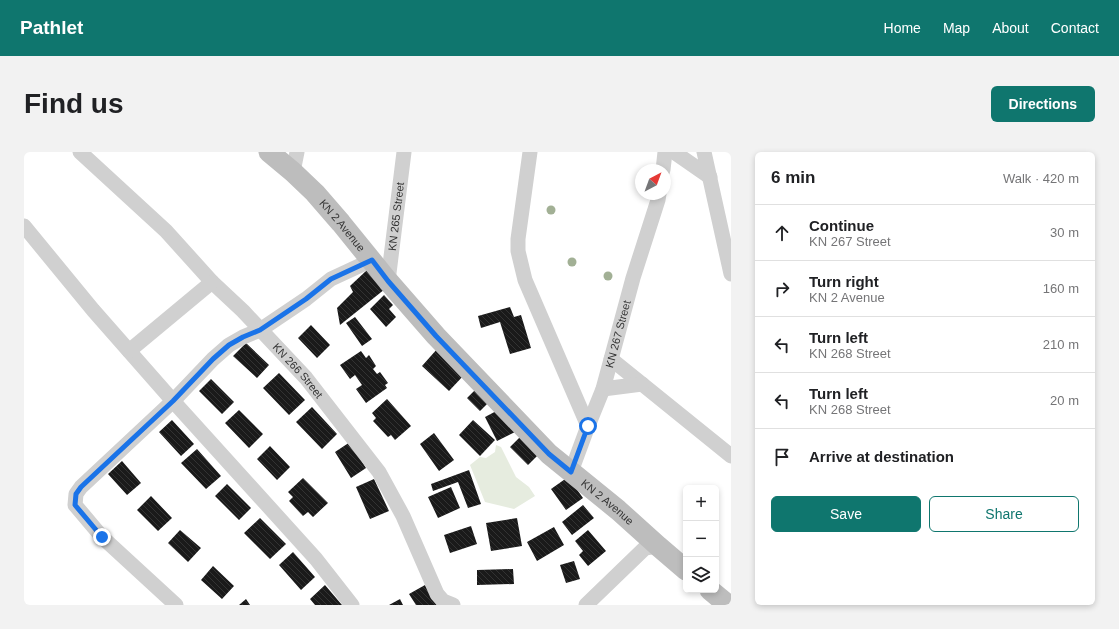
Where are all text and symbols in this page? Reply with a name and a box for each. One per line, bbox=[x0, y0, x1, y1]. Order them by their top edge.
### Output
text: Pathlet bbox=[20, 17, 83, 38]
text: Home bbox=[884, 20, 921, 36]
text: Map bbox=[943, 20, 970, 36]
text: About bbox=[992, 20, 1029, 36]
text: Contact bbox=[1051, 20, 1099, 36]
button: Directions bbox=[991, 86, 1095, 122]
text: Find us bbox=[24, 88, 124, 119]
north arrow bbox=[635, 164, 671, 200]
text: 6 min bbox=[771, 168, 815, 187]
text: Walk · 420 m bbox=[1003, 171, 1079, 186]
street label: KN 265 Street bbox=[386, 181, 406, 252]
street label: KN 2 Avenue bbox=[317, 197, 367, 254]
text: Continue bbox=[809, 217, 874, 234]
icon: ahead bbox=[771, 222, 793, 244]
text: 30 m bbox=[1050, 225, 1079, 240]
text: KN 267 Street bbox=[809, 234, 891, 249]
text: Turn right bbox=[809, 273, 879, 290]
icon: right bbox=[771, 278, 793, 300]
text: 160 m bbox=[1043, 281, 1079, 296]
text: KN 2 Avenue bbox=[809, 290, 885, 305]
street label: KN 267 Street bbox=[603, 299, 633, 369]
text: Turn left bbox=[809, 329, 868, 346]
icon: left bbox=[771, 334, 793, 356]
text: 210 m bbox=[1043, 337, 1079, 352]
street label: KN 266 Street bbox=[270, 341, 325, 400]
text: KN 268 Street bbox=[809, 346, 891, 361]
text: Turn left bbox=[809, 385, 868, 402]
icon: left bbox=[771, 390, 793, 412]
text: 20 m bbox=[1050, 393, 1079, 408]
text: KN 268 Street bbox=[809, 402, 891, 417]
route start bbox=[579, 417, 597, 435]
icon: arrive bbox=[771, 446, 793, 468]
text: Arrive at destination bbox=[809, 448, 954, 465]
street label: KN 2 Avenue bbox=[579, 477, 636, 527]
map controls bbox=[683, 485, 719, 593]
button: + bbox=[683, 485, 719, 521]
button: Save bbox=[771, 496, 921, 532]
button: Share bbox=[929, 496, 1079, 532]
button: − bbox=[683, 521, 719, 557]
route end bbox=[93, 528, 111, 546]
button: layers bbox=[683, 557, 719, 593]

